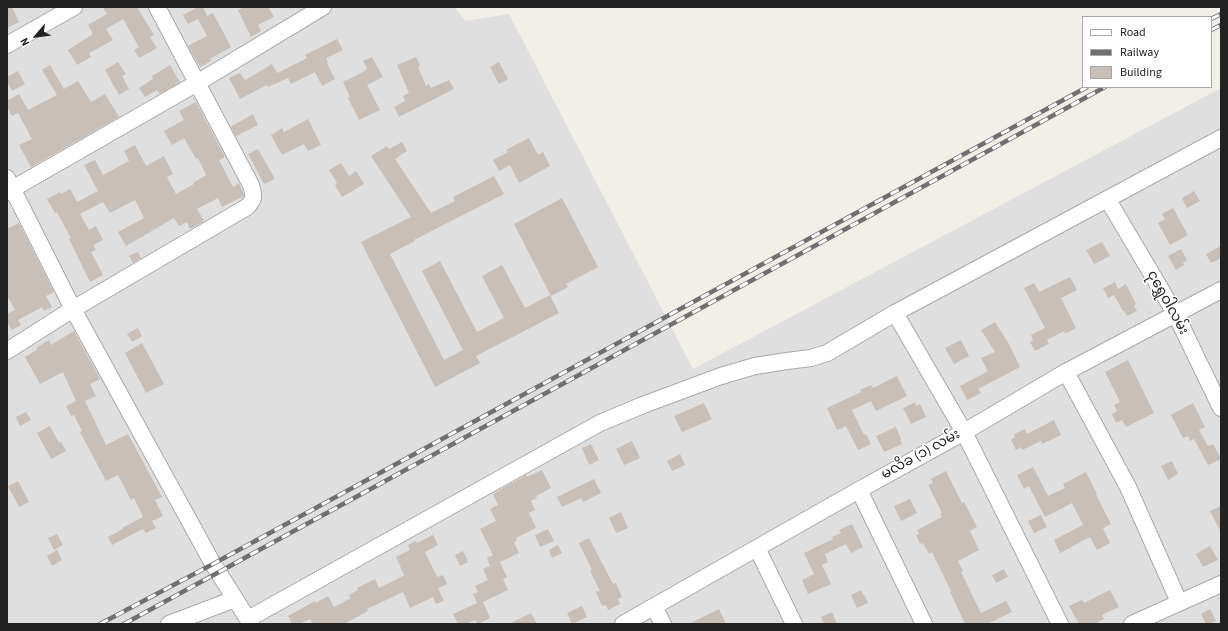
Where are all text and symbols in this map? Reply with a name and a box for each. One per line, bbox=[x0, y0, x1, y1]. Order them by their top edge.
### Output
north arrow bbox=[16, 16, 56, 56]
legend bbox=[1082, 16, 1212, 88]
text: Road bbox=[1120, 24, 1146, 41]
text: N bbox=[17, 35, 33, 49]
text: Railway bbox=[1120, 44, 1159, 61]
text: Building bbox=[1120, 64, 1162, 81]
street label: ငုရွှေဝါလမ်း bbox=[1143, 268, 1191, 338]
street label: မလိခ (၁) လမ်း bbox=[879, 426, 963, 484]

